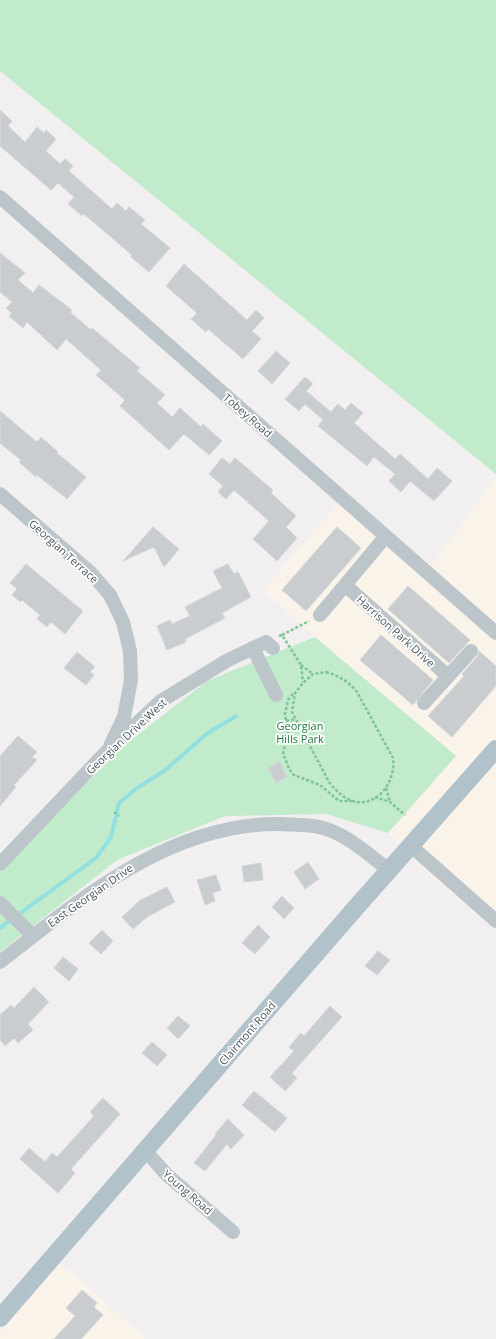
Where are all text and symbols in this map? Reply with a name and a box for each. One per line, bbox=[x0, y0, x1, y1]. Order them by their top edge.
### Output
street label: Tobey Road bbox=[220, 390, 276, 440]
street label: Georgian Terrace bbox=[26, 516, 102, 586]
street label: Harrison Park Drive bbox=[354, 592, 438, 670]
street label: Georgian Drive West bbox=[82, 695, 170, 777]
park label: Georgian Hills Park bbox=[276, 718, 324, 746]
street label: East Georgian Drive bbox=[44, 860, 136, 930]
street label: Clairmont Road bbox=[215, 998, 279, 1068]
street label: Young Road bbox=[160, 1166, 216, 1218]

